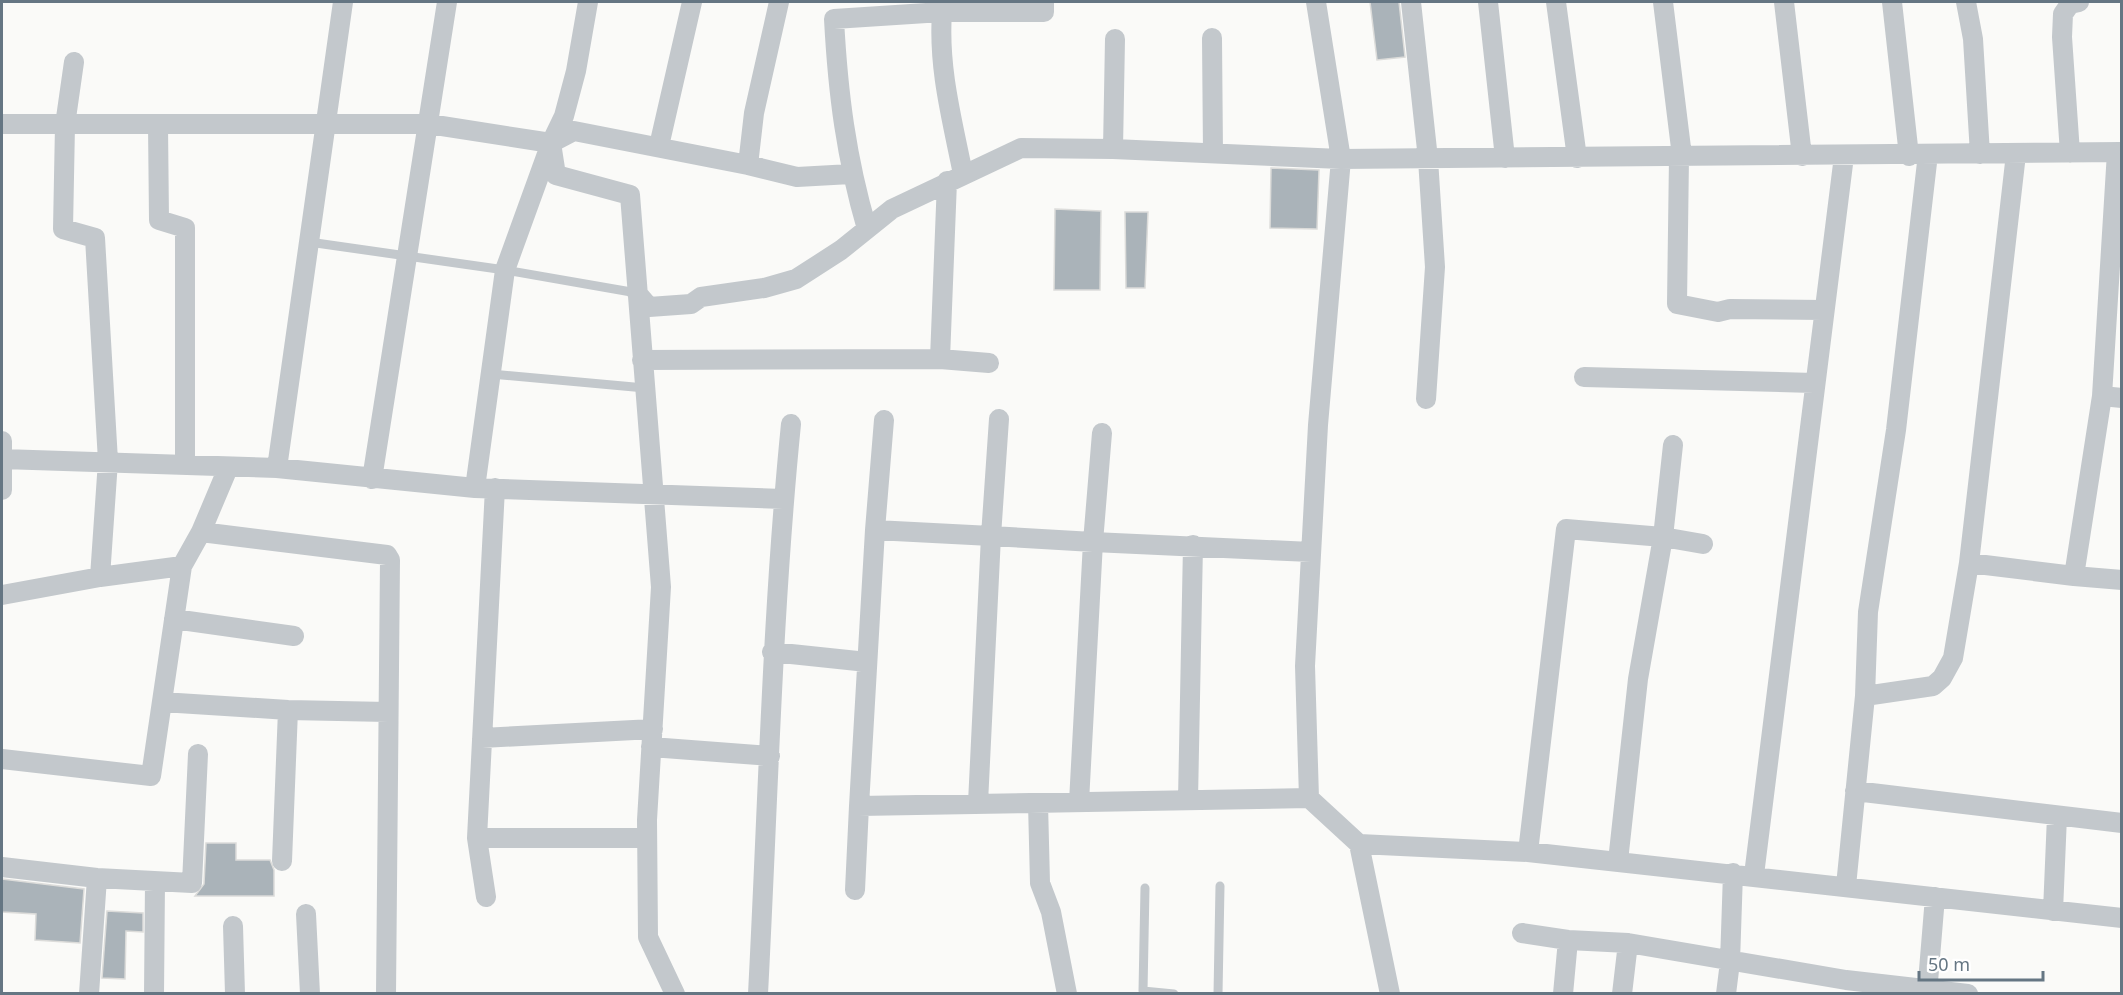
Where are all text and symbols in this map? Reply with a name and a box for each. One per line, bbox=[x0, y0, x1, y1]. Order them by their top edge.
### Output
scale bar bbox=[1919, 944, 2044, 982]
text: 50 m bbox=[1928, 952, 1970, 976]

